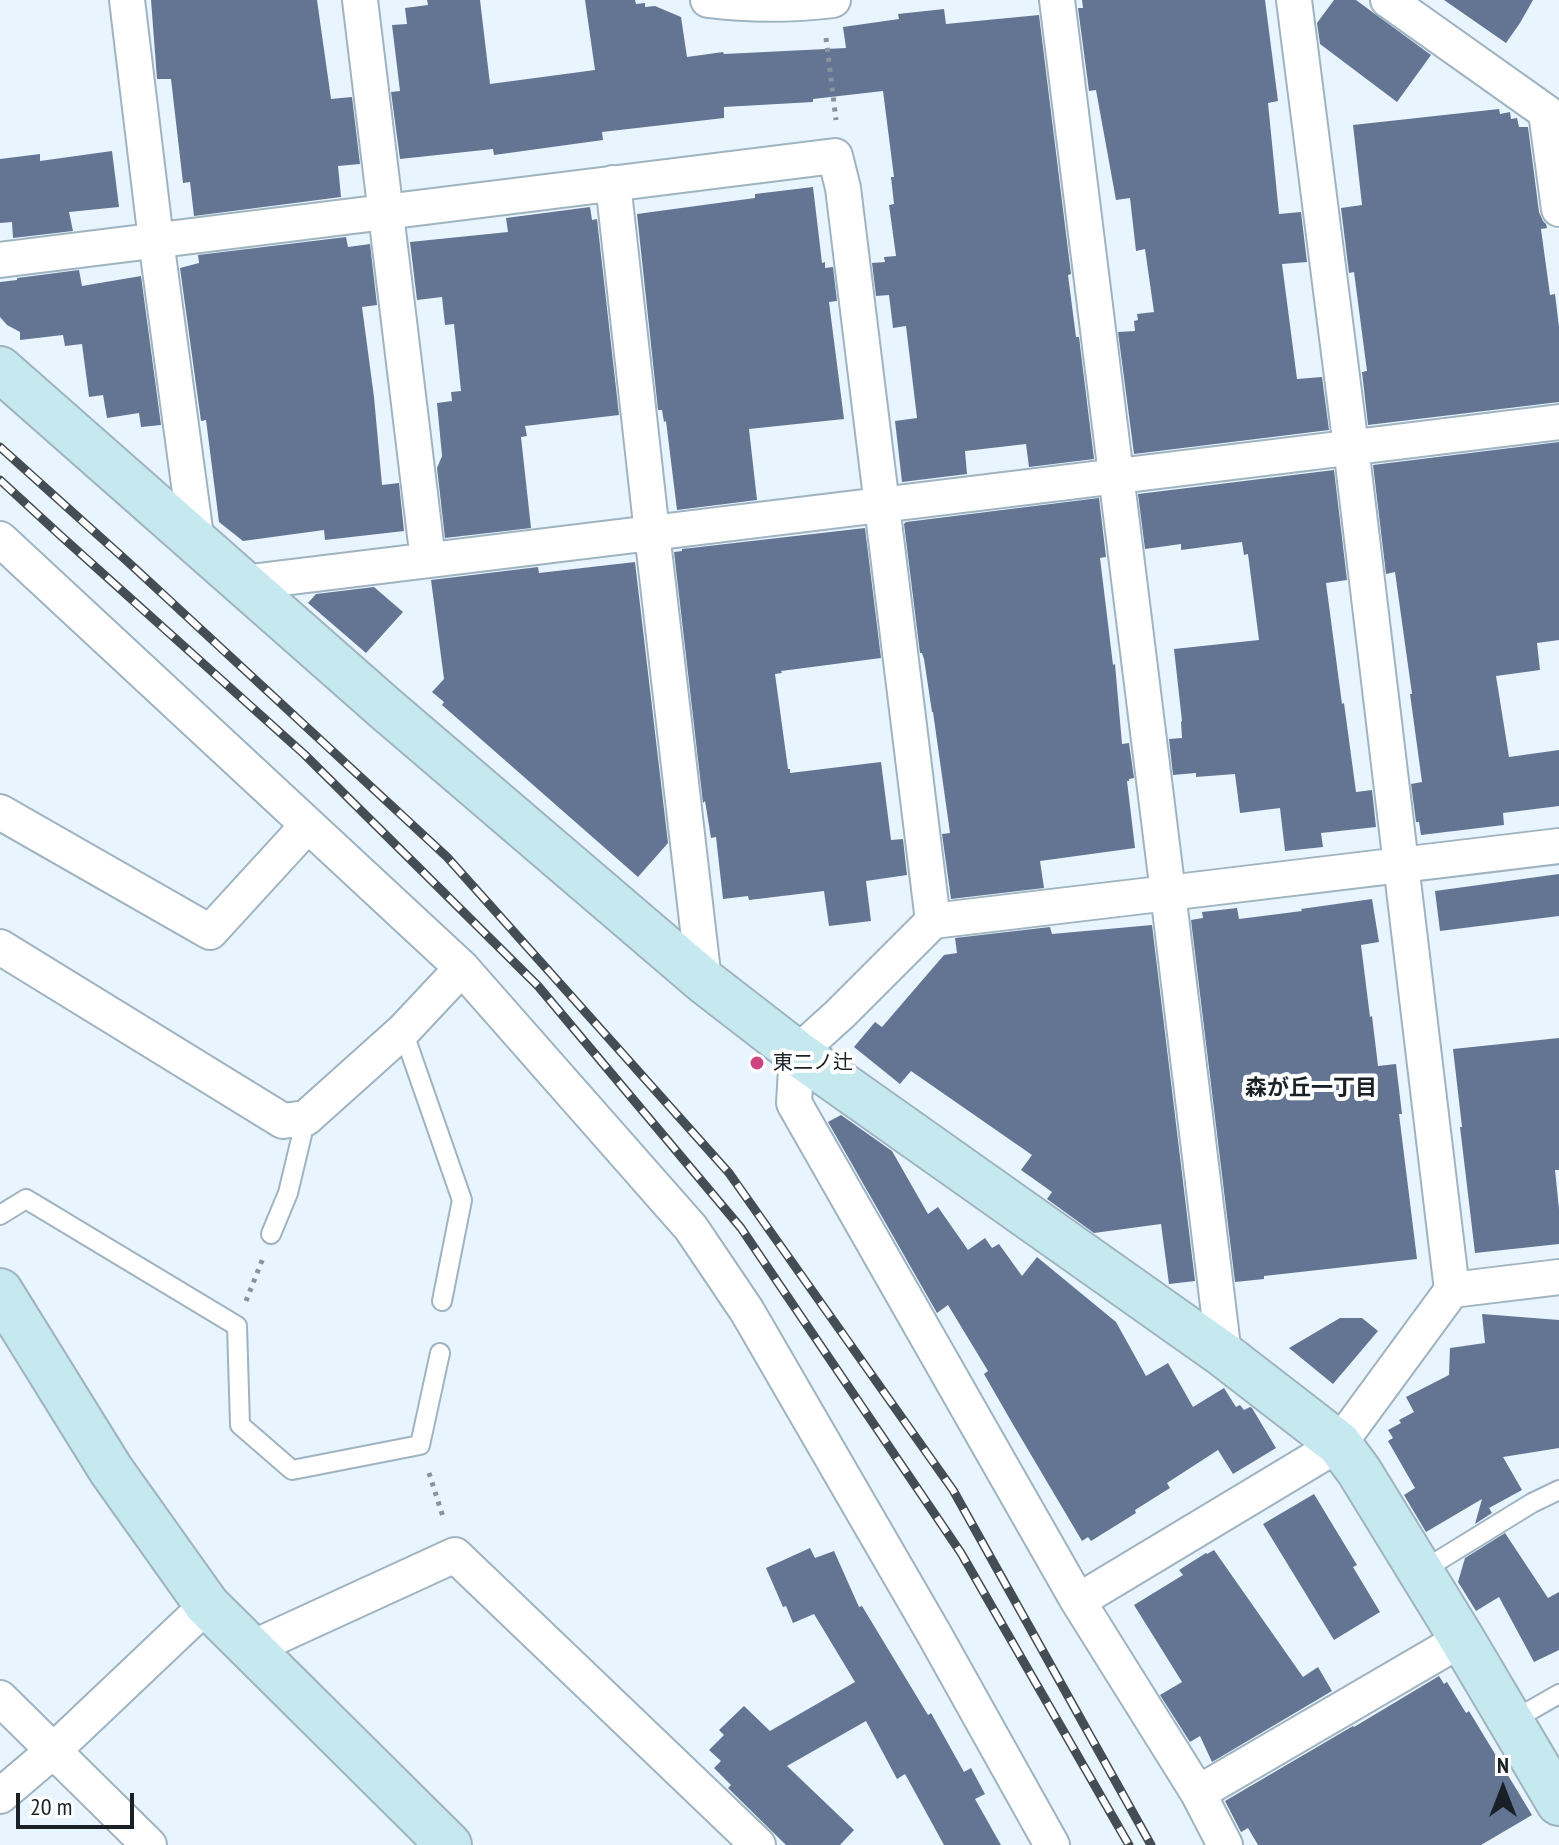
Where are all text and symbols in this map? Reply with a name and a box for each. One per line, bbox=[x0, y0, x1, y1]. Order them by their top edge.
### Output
place label: 東二ノ辻 bbox=[773, 1051, 853, 1075]
marker: 東二ノ辻 bbox=[748, 1054, 766, 1072]
district label: 森が丘一丁目 bbox=[1245, 1076, 1377, 1102]
north arrow bbox=[1463, 1749, 1543, 1829]
text: N bbox=[1497, 1751, 1509, 1779]
scale bar bbox=[20, 1777, 138, 1827]
text: 20 m bbox=[30, 1791, 72, 1822]

